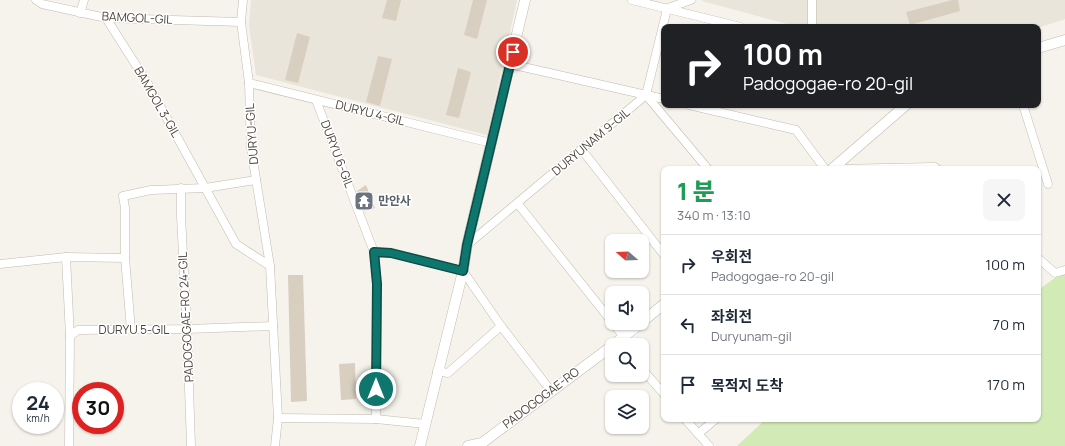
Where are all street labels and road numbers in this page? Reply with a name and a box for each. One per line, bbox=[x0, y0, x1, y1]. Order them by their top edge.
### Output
street label: BAMGOL-GIL bbox=[101, 7, 173, 28]
street label: BAMGOL 3-GIL bbox=[130, 63, 185, 140]
street label: DURYU 4-GIL bbox=[334, 96, 407, 129]
street label: DURYU-GIL bbox=[241, 103, 262, 165]
street label: DURYUNAM 9-GIL bbox=[548, 104, 633, 179]
street label: DURYU 6-GIL bbox=[317, 118, 358, 190]
street label: PADOGOGAE-RO 24-GIL bbox=[174, 251, 197, 383]
street label: DURYU 5-GIL bbox=[99, 321, 169, 338]
street label: PADOGOGAE-RO bbox=[499, 363, 583, 432]

